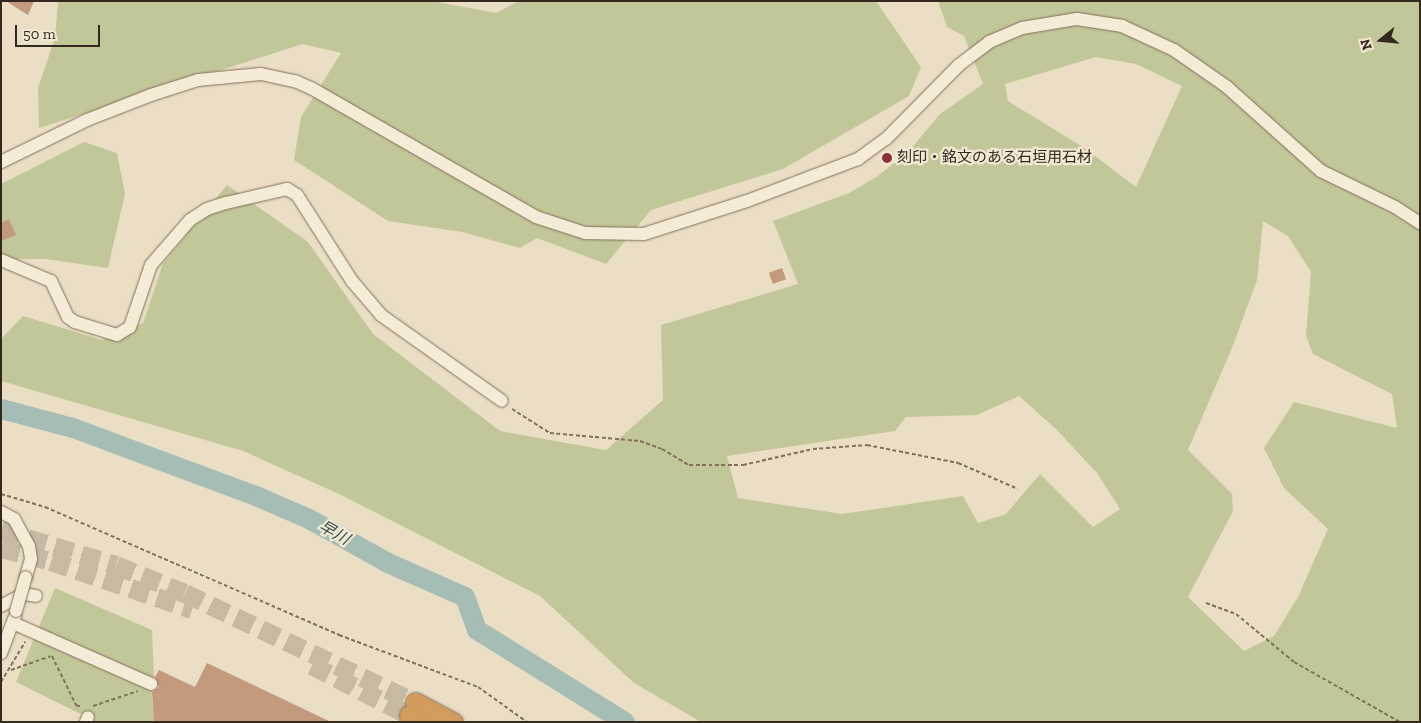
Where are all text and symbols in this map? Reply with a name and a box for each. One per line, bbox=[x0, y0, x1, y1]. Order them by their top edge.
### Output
scale bar bbox=[18, 15, 102, 47]
north arrow bbox=[1356, 15, 1406, 65]
text: 50 m bbox=[23, 25, 56, 43]
text: N bbox=[1356, 37, 1376, 52]
place label: 刻印・銘文のある石垣用石材 bbox=[897, 149, 1092, 167]
marker: 刻印・銘文のある石垣用石材 bbox=[881, 152, 893, 164]
water label: 早川 bbox=[315, 517, 353, 549]

